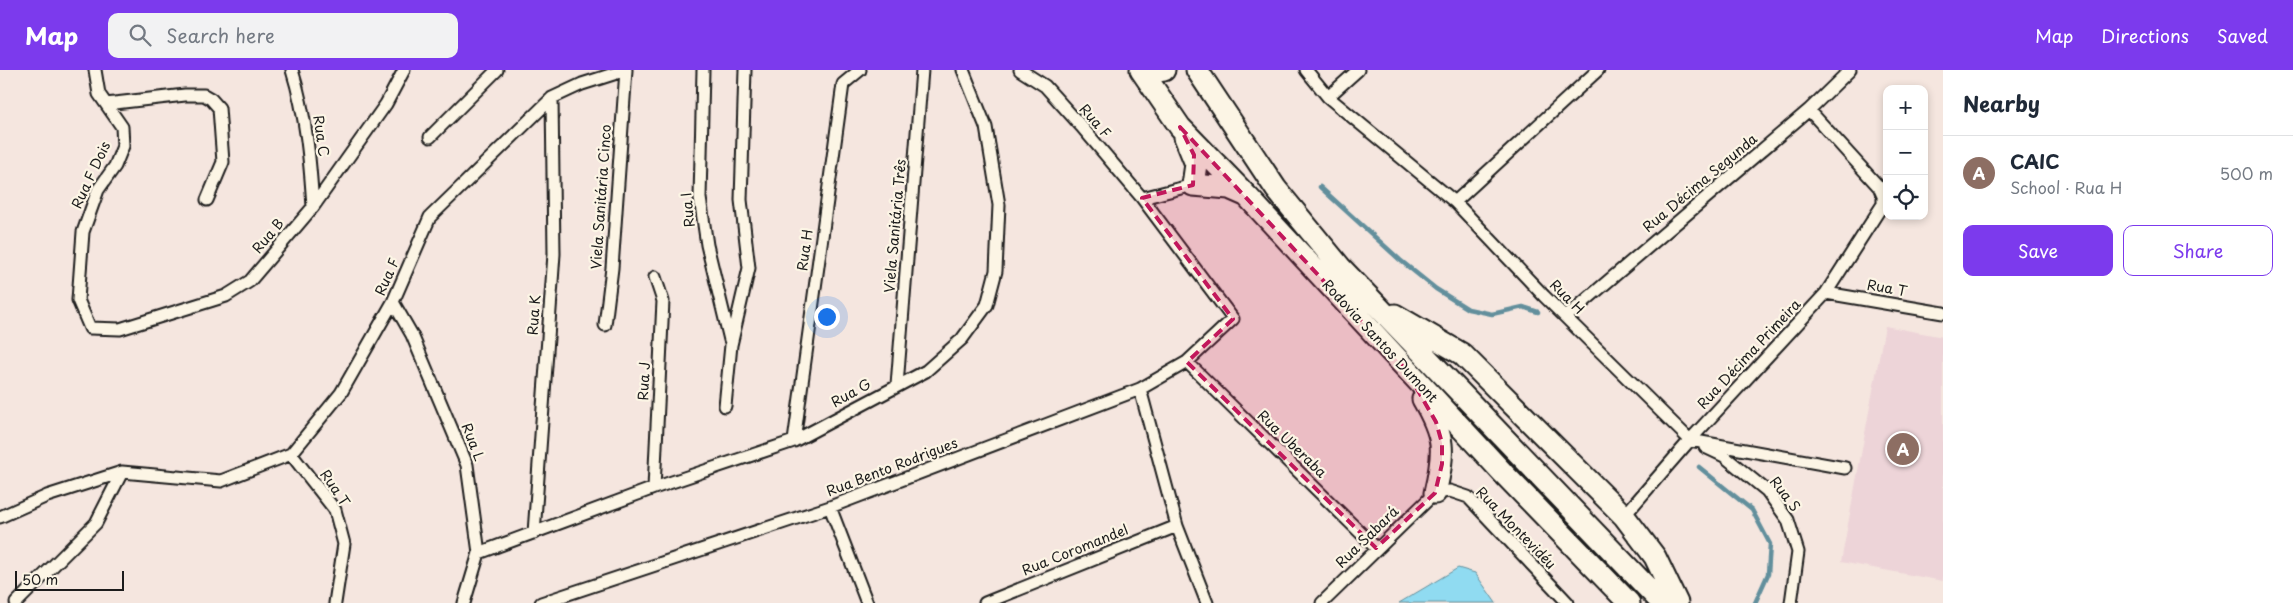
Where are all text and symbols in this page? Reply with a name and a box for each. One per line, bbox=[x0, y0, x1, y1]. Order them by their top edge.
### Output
search box bbox=[108, 13, 458, 58]
text: Map bbox=[25, 17, 78, 53]
icon: search bbox=[126, 21, 154, 49]
text: Search here bbox=[166, 21, 275, 49]
text: Map bbox=[2035, 22, 2073, 49]
text: Directions bbox=[2101, 22, 2189, 49]
text: Saved bbox=[2217, 22, 2268, 49]
map controls bbox=[1883, 85, 1928, 220]
button: + bbox=[1883, 85, 1928, 130]
text: Nearby bbox=[1963, 87, 2040, 119]
street label: Rua F bbox=[1075, 99, 1116, 142]
street label: Rua C bbox=[308, 114, 335, 158]
street label: Viela Sanitária Cinco bbox=[585, 124, 616, 270]
street label: Rua Décima Segunda bbox=[1638, 128, 1762, 237]
button: − bbox=[1883, 130, 1928, 175]
street label: Rua F Dois bbox=[66, 138, 115, 212]
text: CAIC bbox=[2010, 147, 2060, 175]
street label: Viela Sanitária Três bbox=[878, 158, 911, 294]
text: A bbox=[1973, 161, 1985, 185]
text: 500 m bbox=[2220, 161, 2273, 185]
button: locate bbox=[1883, 175, 1928, 220]
text: School · Rua H bbox=[2010, 175, 2122, 199]
street label: Rua I bbox=[675, 192, 700, 228]
street label: Rua B bbox=[247, 214, 289, 258]
button: Save bbox=[1963, 225, 2113, 276]
button: Share bbox=[2123, 225, 2273, 276]
street label: Rua H bbox=[791, 228, 818, 272]
street label: Rua F bbox=[369, 255, 404, 299]
street label: Rodovia Santos Dumont bbox=[1318, 274, 1443, 407]
street label: Rua H bbox=[1545, 274, 1590, 319]
street label: Rua T bbox=[1865, 274, 1909, 301]
street label: Rua K bbox=[522, 294, 545, 336]
street label: Rua Décima Primeira bbox=[1692, 294, 1805, 413]
your location bbox=[814, 304, 840, 330]
street label: Rua J bbox=[632, 361, 655, 401]
street label: Rua G bbox=[827, 373, 874, 412]
street label: Rua Uberaba bbox=[1253, 405, 1332, 482]
street label: Rua L bbox=[457, 420, 490, 464]
pin: A bbox=[1887, 430, 1919, 468]
street label: Rua Bento Rodrigues bbox=[823, 432, 961, 501]
street label: Rua T bbox=[315, 465, 356, 511]
street label: Rua S bbox=[1765, 472, 1806, 516]
street label: Rua Montevidéu bbox=[1471, 482, 1561, 574]
street label: Rua Sabará bbox=[1330, 501, 1403, 572]
street label: Rua Coromandel bbox=[1019, 519, 1131, 580]
scale bar bbox=[15, 568, 124, 591]
text: 50 m bbox=[22, 569, 58, 590]

